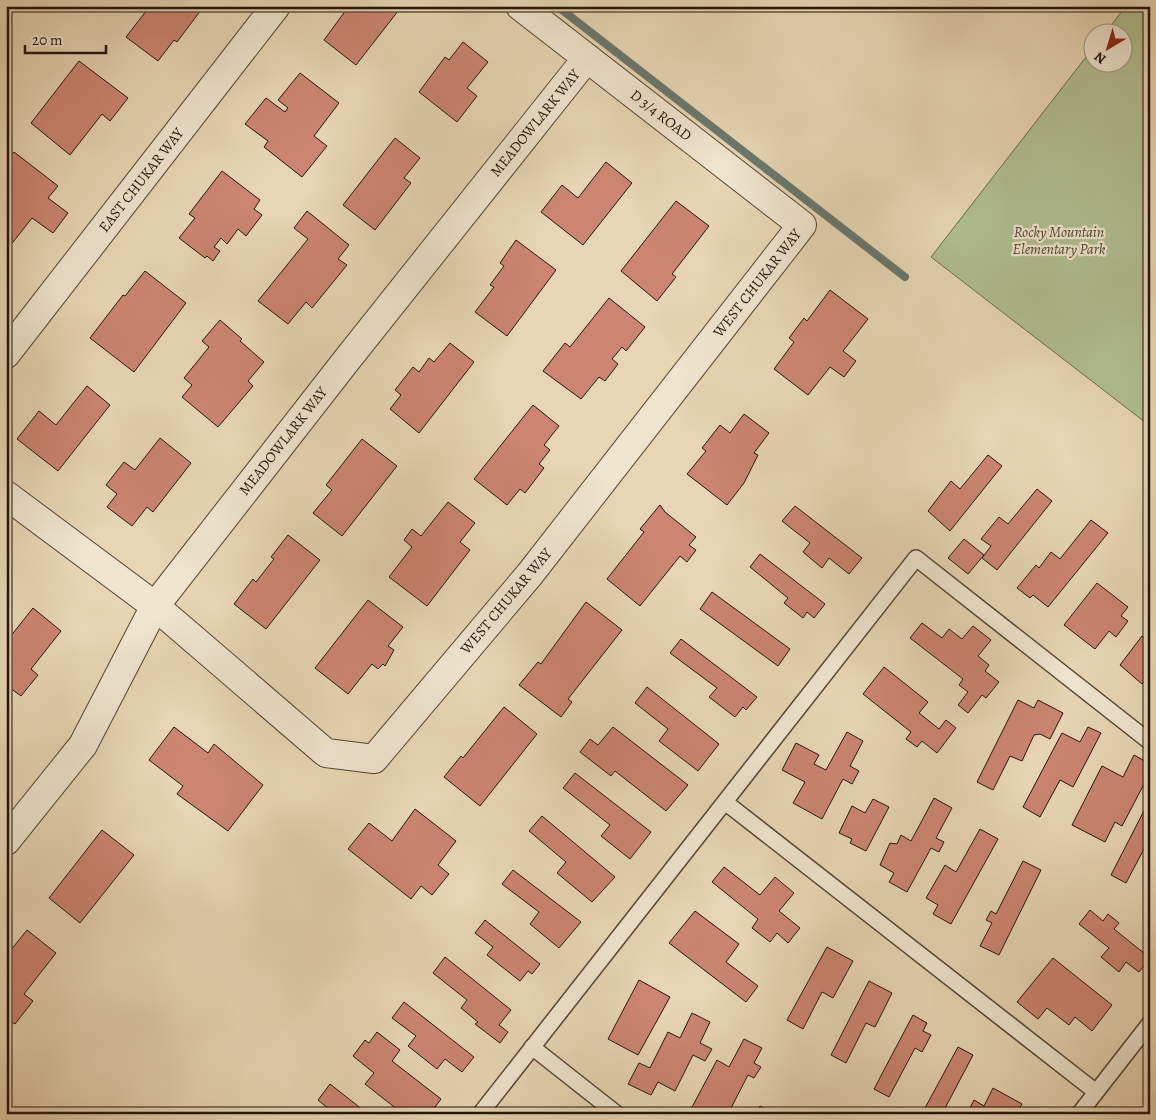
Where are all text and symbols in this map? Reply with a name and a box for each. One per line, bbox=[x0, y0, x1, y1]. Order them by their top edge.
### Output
scale bar bbox=[25, 22, 106, 54]
north arrow bbox=[1084, 22, 1134, 72]
text: 20 m bbox=[32, 30, 63, 50]
text: N bbox=[1090, 47, 1110, 68]
street label: MEADOWLARK WAY bbox=[485, 64, 585, 181]
street label: D 3/4 ROAD bbox=[626, 85, 696, 145]
street label: EAST CHUKAR WAY bbox=[94, 123, 189, 236]
park label: Rocky Mountain Elementary Park bbox=[1012, 222, 1106, 259]
street label: WEST CHUKAR WAY bbox=[708, 224, 806, 342]
street label: MEADOWLARK WAY bbox=[234, 382, 332, 499]
street label: WEST CHUKAR WAY bbox=[455, 543, 557, 659]

